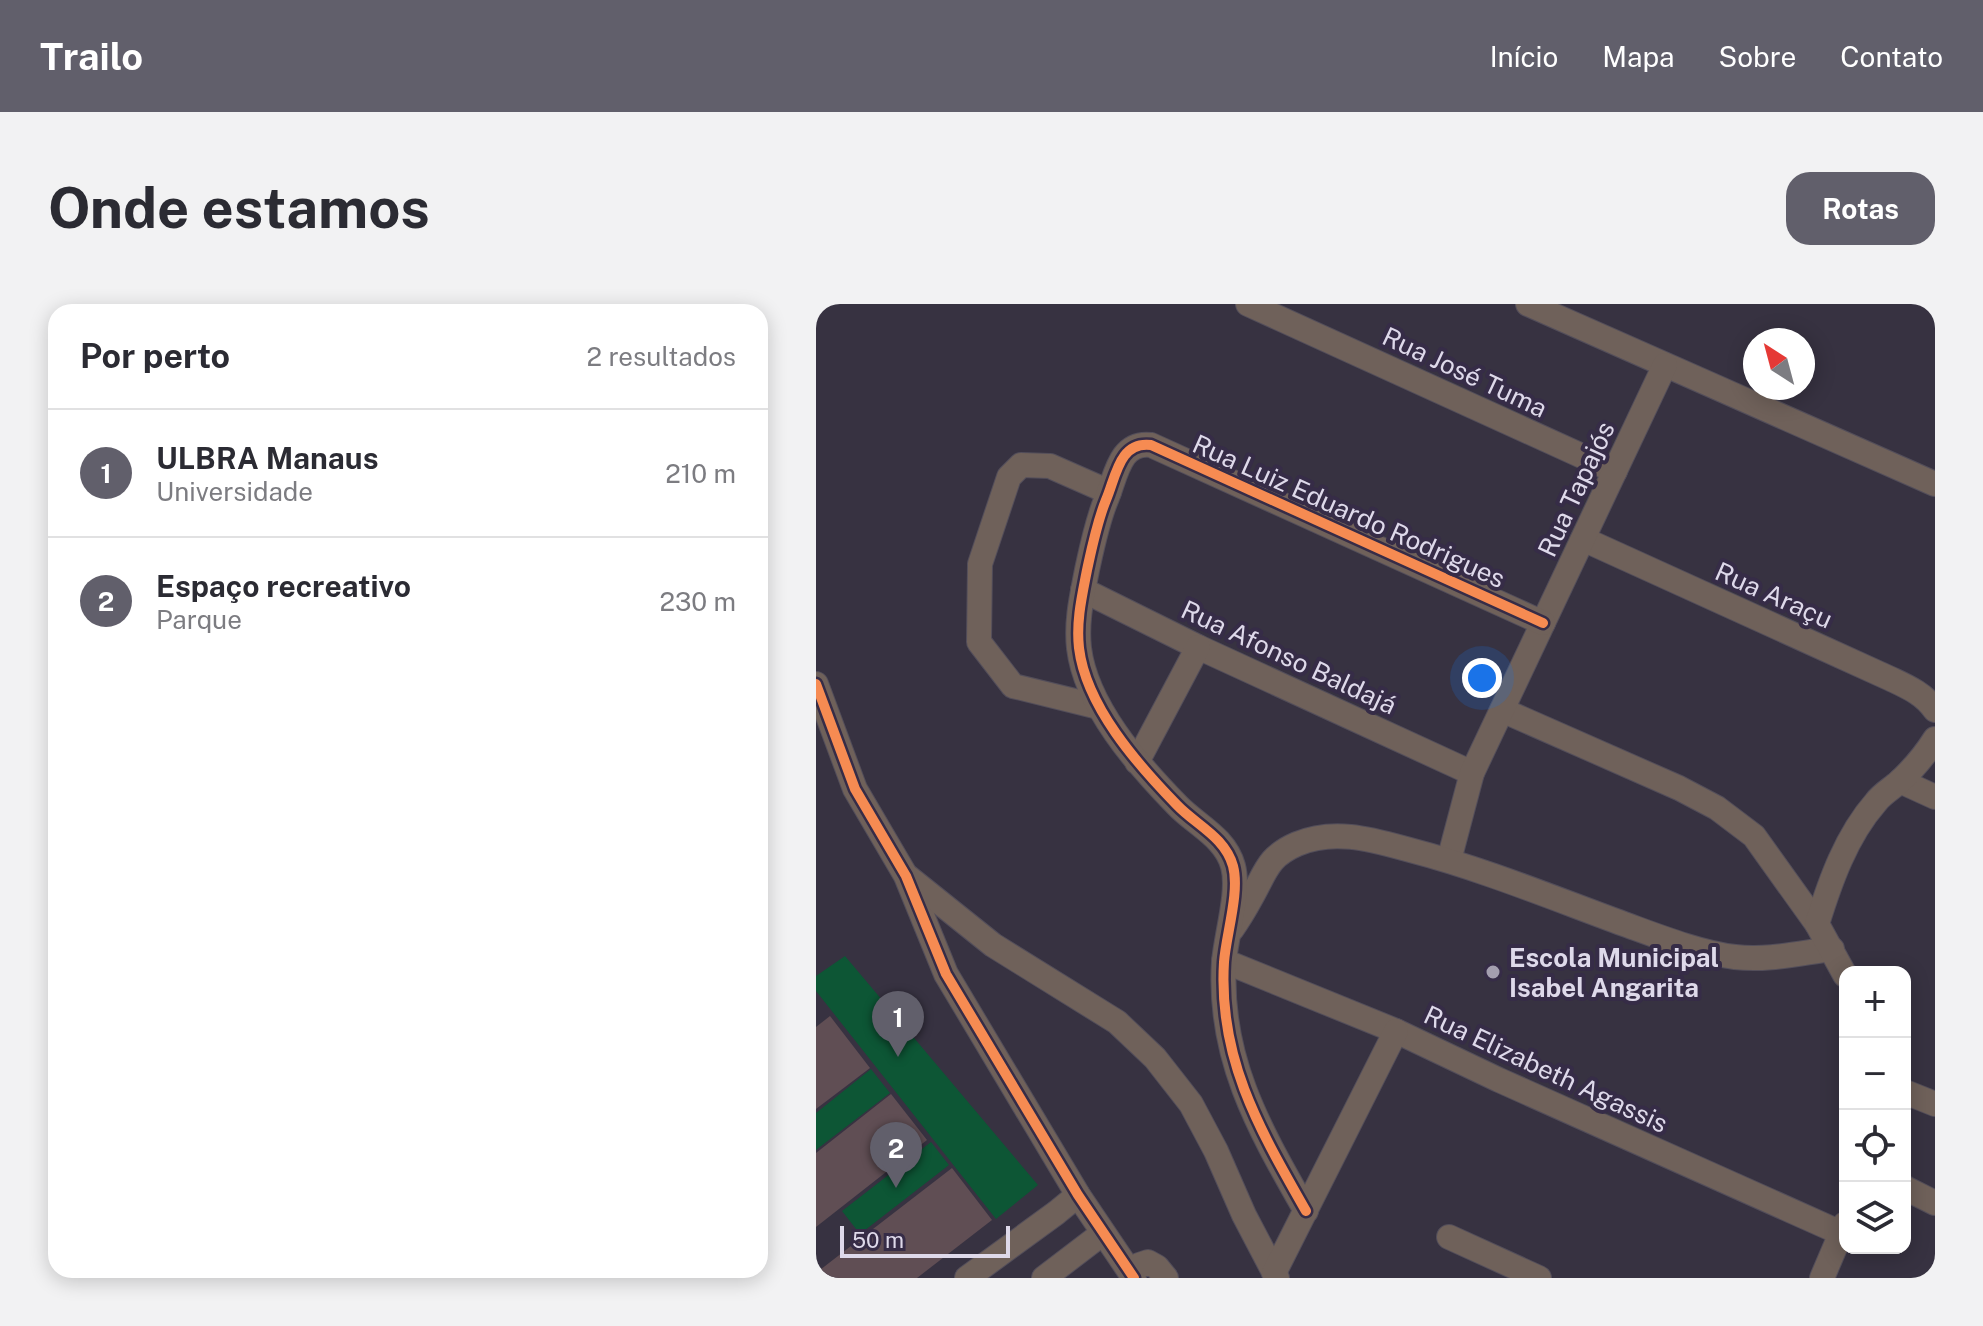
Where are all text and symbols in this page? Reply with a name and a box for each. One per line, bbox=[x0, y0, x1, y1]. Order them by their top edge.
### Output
text: Trailo bbox=[40, 34, 143, 79]
text: Início bbox=[1490, 40, 1558, 73]
text: Mapa bbox=[1602, 40, 1674, 73]
text: Sobre bbox=[1718, 40, 1796, 73]
text: Contato bbox=[1840, 40, 1943, 73]
button: Rotas bbox=[1786, 172, 1935, 245]
text: Onde estamos bbox=[48, 175, 430, 241]
street label: Rua José Tuma bbox=[1378, 320, 1552, 424]
north arrow bbox=[1743, 328, 1815, 400]
text: Por perto bbox=[80, 336, 230, 376]
text: 2 resultados bbox=[587, 341, 736, 372]
street label: Rua Tapajós bbox=[1531, 416, 1621, 562]
street label: Rua Luiz Eduardo Rodrigues bbox=[1188, 428, 1510, 594]
text: ULBRA Manaus bbox=[156, 440, 378, 476]
text: 1 bbox=[100, 458, 112, 489]
text: 210 m bbox=[665, 458, 736, 489]
text: Universidade bbox=[156, 476, 313, 507]
street label: Rua Araçu bbox=[1711, 555, 1837, 635]
text: Espaço recreativo bbox=[156, 568, 411, 604]
text: 2 bbox=[98, 586, 114, 617]
text: 230 m bbox=[660, 586, 736, 617]
street label: Rua Afonso Baldajá bbox=[1176, 593, 1402, 721]
text: Parque bbox=[156, 604, 242, 635]
your location bbox=[1462, 658, 1502, 698]
place label: Escola Municipal Isabel Angarita bbox=[1509, 942, 1719, 1003]
marker: Escola Municipal Isabel Angarita bbox=[1484, 963, 1502, 981]
map controls bbox=[1839, 966, 1911, 1254]
button: + bbox=[1839, 966, 1911, 1038]
pin: 1 bbox=[872, 991, 924, 1057]
street label: Rua Elizabeth Agassis bbox=[1419, 999, 1673, 1139]
button: − bbox=[1839, 1038, 1911, 1110]
button: locate bbox=[1839, 1110, 1911, 1182]
pin: 2 bbox=[870, 1122, 922, 1188]
button: layers bbox=[1839, 1182, 1911, 1254]
scale bar bbox=[840, 1222, 1010, 1258]
text: 50 m bbox=[852, 1227, 904, 1253]

